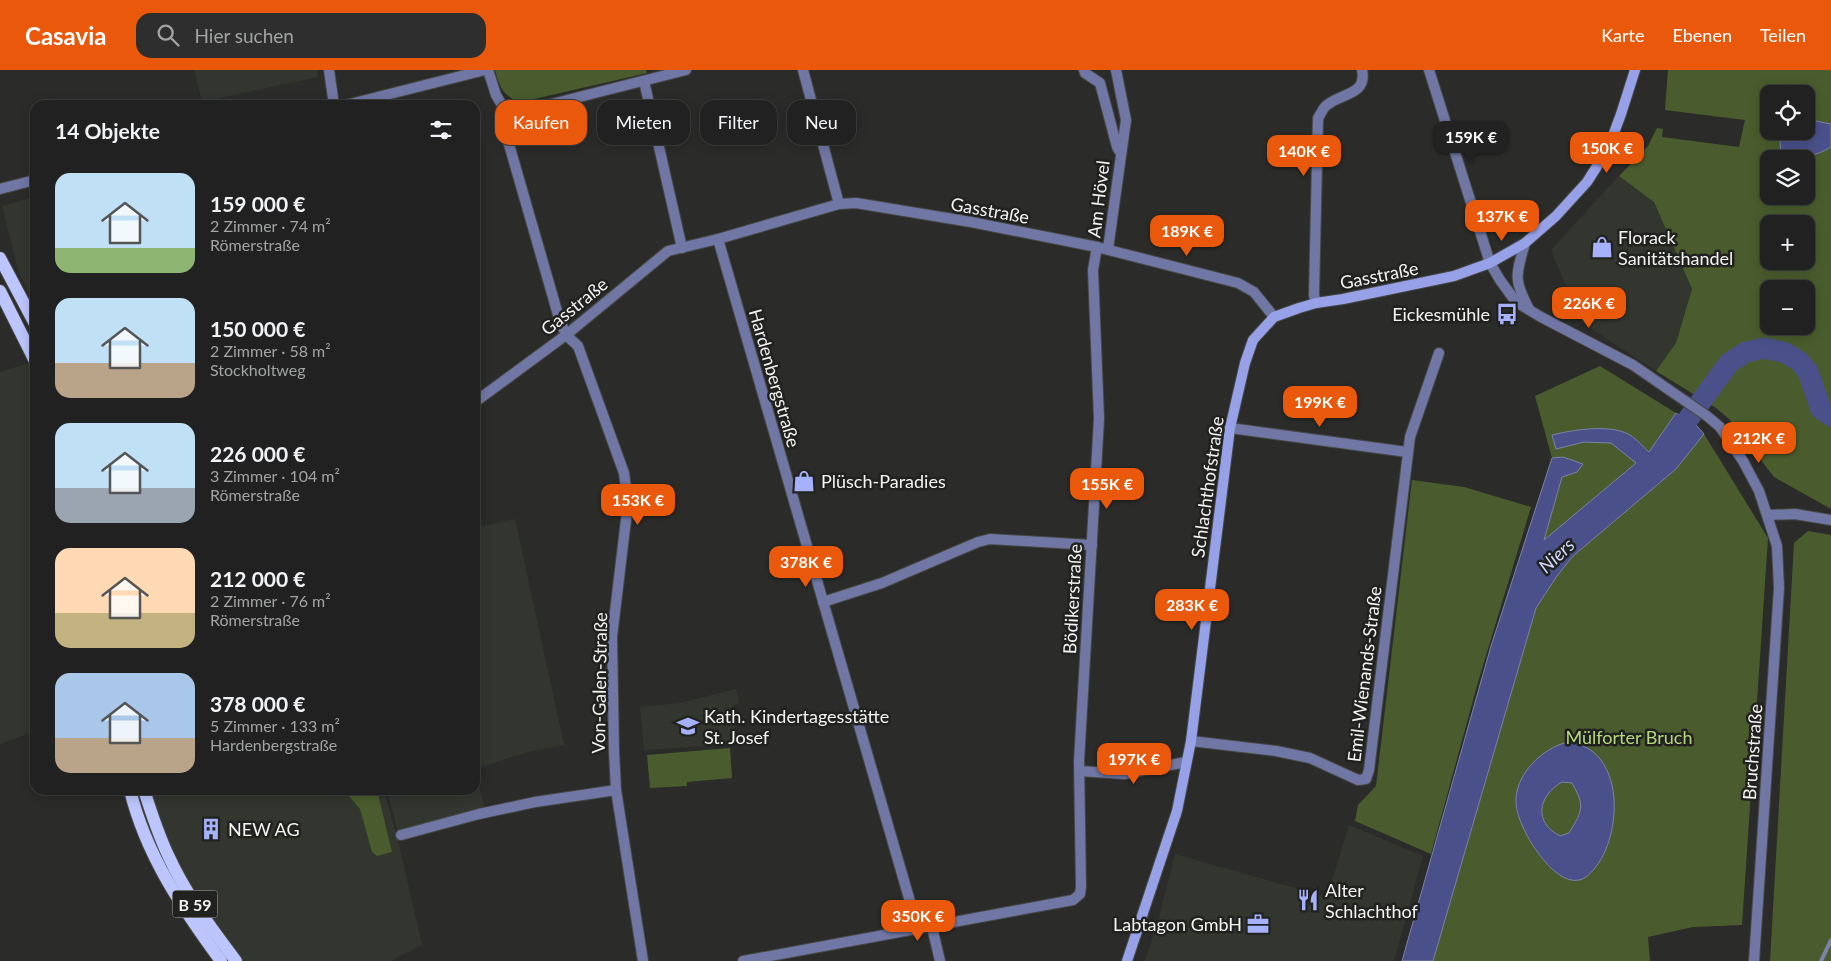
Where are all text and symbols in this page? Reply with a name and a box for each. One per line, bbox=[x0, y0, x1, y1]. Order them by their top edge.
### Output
search box bbox=[136, 13, 486, 58]
text: Casavia bbox=[25, 21, 106, 50]
icon: search bbox=[154, 21, 182, 49]
text: Hier suchen bbox=[194, 24, 294, 47]
text: Karte bbox=[1601, 24, 1644, 46]
text: Ebenen bbox=[1672, 24, 1732, 46]
text: Teilen bbox=[1760, 24, 1806, 46]
map controls bbox=[1760, 85, 1815, 335]
button: locate bbox=[1760, 85, 1815, 140]
chip: Kaufen bbox=[495, 100, 587, 145]
chip: Mieten bbox=[597, 100, 690, 145]
chip: Filter bbox=[700, 100, 777, 145]
chip: Neu bbox=[787, 100, 856, 145]
icon: filters bbox=[427, 116, 455, 144]
text: 14 Objekte bbox=[55, 118, 160, 143]
pin: 159K € bbox=[1430, 121, 1512, 163]
text: 159K € bbox=[1445, 127, 1497, 146]
pin: 150K € bbox=[1566, 132, 1648, 174]
pin: 140K € bbox=[1263, 134, 1345, 177]
text: 150K € bbox=[1581, 138, 1633, 157]
text: 140K € bbox=[1278, 141, 1330, 160]
button: layers bbox=[1760, 150, 1815, 205]
street label: Am Hövel bbox=[1082, 159, 1114, 239]
text: 159 000 € bbox=[210, 191, 305, 216]
street label: Gasstraße bbox=[949, 192, 1031, 228]
icon: home bbox=[95, 193, 155, 253]
pin: 137K € bbox=[1461, 200, 1543, 242]
text: 137K € bbox=[1476, 206, 1528, 225]
pin: 189K € bbox=[1146, 214, 1228, 257]
button: + bbox=[1760, 215, 1815, 270]
text: 2 Zimmer · 74 m² bbox=[210, 216, 331, 235]
text: 189K € bbox=[1161, 221, 1213, 240]
place label: Florack Sanitätshandel bbox=[1618, 226, 1733, 269]
shop icon: Florack Sanitätshandel bbox=[1589, 234, 1615, 260]
text: Römerstraße bbox=[210, 235, 300, 254]
street label: Gasstraße bbox=[1338, 257, 1420, 293]
street label: Gasstraße bbox=[536, 272, 612, 340]
button: − bbox=[1760, 280, 1815, 335]
pin: 226K € bbox=[1548, 286, 1630, 329]
text: 226K € bbox=[1563, 293, 1615, 312]
bus stop icon: Eickesmühle bbox=[1494, 301, 1520, 327]
place label: Eickesmühle bbox=[1392, 303, 1490, 325]
street label: Hardenbergstraße bbox=[745, 306, 805, 450]
text: 150 000 € bbox=[210, 316, 305, 341]
icon: home bbox=[95, 318, 155, 378]
text: 2 Zimmer · 58 m² bbox=[210, 341, 331, 360]
text: Stockholtweg bbox=[210, 360, 306, 379]
pin: 199K € bbox=[1279, 386, 1361, 428]
text: 199K € bbox=[1294, 392, 1346, 411]
street label: Schlachthofstraße bbox=[1186, 415, 1228, 559]
pin: 212K € bbox=[1718, 422, 1800, 464]
text: 212K € bbox=[1733, 428, 1785, 447]
text: 226 000 € bbox=[210, 441, 305, 466]
icon: home bbox=[95, 443, 155, 503]
text: 3 Zimmer · 104 m² bbox=[210, 466, 340, 485]
shop icon: Plüsch-Paradies bbox=[791, 468, 817, 494]
pin: 155K € bbox=[1066, 468, 1148, 510]
place label: Plüsch-Paradies bbox=[821, 470, 946, 492]
text: 155K € bbox=[1081, 474, 1133, 493]
pin: 153K € bbox=[597, 484, 679, 526]
text: Römerstraße bbox=[210, 485, 300, 504]
text: 153K € bbox=[612, 490, 664, 509]
water label: Niers bbox=[1533, 532, 1579, 577]
street label: Bödikerstraße bbox=[1058, 543, 1086, 655]
pin: 378K € bbox=[765, 546, 847, 588]
text: 378K € bbox=[780, 552, 832, 571]
text: 212 000 € bbox=[210, 566, 305, 591]
icon: home bbox=[95, 568, 155, 628]
street label: Emil-Wienands-Straße bbox=[1342, 585, 1386, 763]
pin: 283K € bbox=[1151, 588, 1233, 631]
text: 2 Zimmer · 76 m² bbox=[210, 591, 331, 610]
text: 283K € bbox=[1166, 595, 1218, 614]
text: Römerstraße bbox=[210, 610, 300, 629]
street label: Von-Galen-Straße bbox=[587, 612, 611, 754]
text: 378 000 € bbox=[210, 691, 305, 716]
icon: home bbox=[95, 693, 155, 753]
street label: Bruchstraße bbox=[1738, 703, 1766, 801]
place label: Kath. Kindertagesstätte St. Josef bbox=[704, 705, 889, 748]
school or university icon: Kath. Kindertagesstätte St. Josef bbox=[675, 713, 701, 739]
text: 5 Zimmer · 133 m² bbox=[210, 716, 340, 735]
park label: Mülforter Bruch bbox=[1566, 726, 1692, 748]
text: Hardenbergstraße bbox=[210, 735, 337, 754]
pin: 197K € bbox=[1093, 742, 1175, 785]
text: 197K € bbox=[1108, 749, 1160, 768]
building icon: NEW AG bbox=[198, 816, 224, 842]
place label: NEW AG bbox=[228, 818, 300, 840]
place label: Alter Schlachthof bbox=[1325, 879, 1419, 922]
restaurant icon: Alter Schlachthof bbox=[1295, 887, 1321, 913]
road number: B 59 bbox=[172, 891, 218, 918]
pin: 350K € bbox=[877, 900, 959, 942]
text: 350K € bbox=[892, 906, 944, 925]
office icon: Labtagon GmbH bbox=[1245, 911, 1271, 937]
place label: Labtagon GmbH bbox=[1113, 913, 1242, 935]

